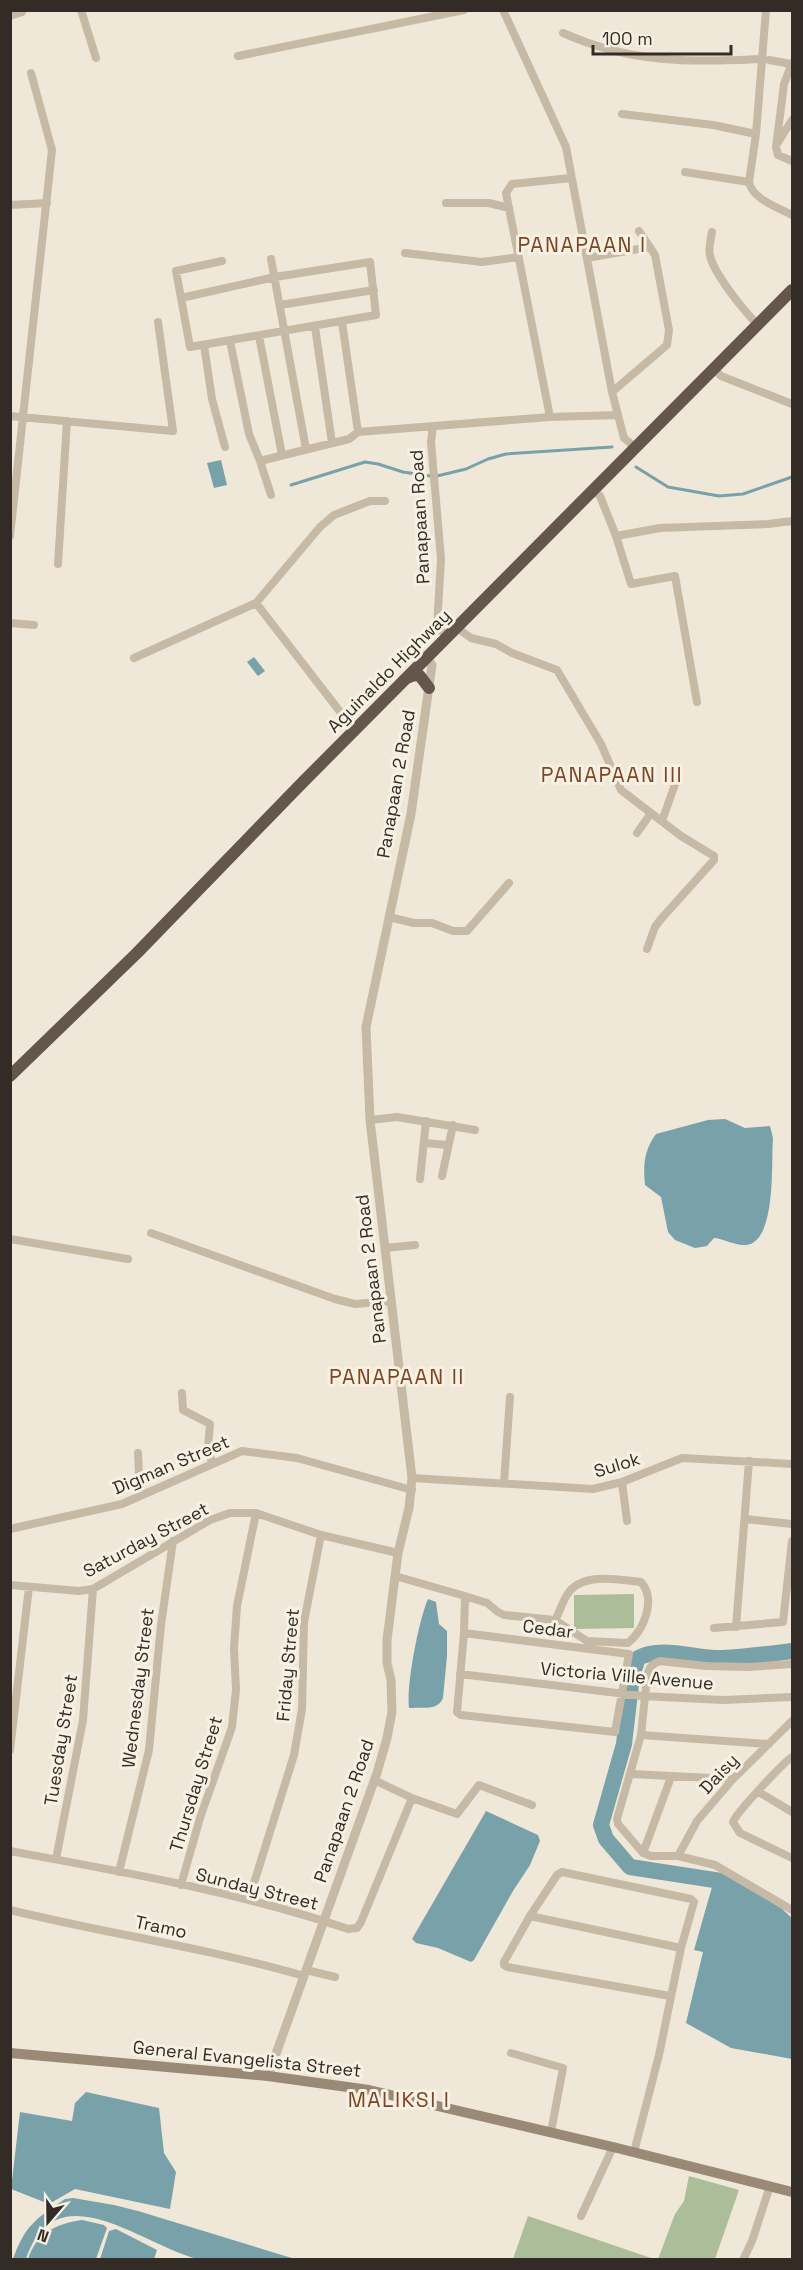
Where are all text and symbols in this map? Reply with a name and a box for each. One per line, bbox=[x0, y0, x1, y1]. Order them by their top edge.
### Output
scale bar bbox=[593, 18, 731, 56]
text: 100 m bbox=[602, 27, 653, 50]
district label: PANAPAAN I bbox=[517, 231, 647, 258]
street label: Panapaan Road bbox=[404, 449, 435, 585]
street label: Aguinaldo Highway bbox=[322, 604, 455, 737]
street label: Panapaan 2 Road bbox=[371, 708, 420, 860]
district label: PANAPAAN III bbox=[541, 761, 683, 788]
street label: Panapaan 2 Road bbox=[350, 1193, 391, 1345]
district label: PANAPAAN II bbox=[329, 1363, 465, 1390]
street label: Digman Street bbox=[109, 1430, 233, 1499]
street label: Sulok bbox=[591, 1447, 643, 1482]
street label: Saturday Street bbox=[79, 1497, 213, 1582]
street label: Wednesday Street bbox=[116, 1606, 159, 1769]
street label: Friday Street bbox=[271, 1608, 304, 1722]
street label: Cedar bbox=[521, 1614, 575, 1643]
street label: Victoria Ville Avenue bbox=[539, 1656, 715, 1695]
street label: Tuesday Street bbox=[39, 1673, 82, 1807]
street label: Thursday Street bbox=[164, 1713, 227, 1855]
street label: Panapaan 2 Road bbox=[308, 1736, 379, 1885]
street label: Daisy bbox=[694, 1749, 743, 1799]
street label: Sunday Street bbox=[193, 1862, 321, 1915]
street label: Tramo bbox=[133, 1910, 189, 1943]
street label: General Evangelista Street bbox=[132, 2035, 362, 2082]
district label: MALIKSI I bbox=[348, 2086, 450, 2113]
north arrow bbox=[18, 2192, 78, 2252]
text: N bbox=[34, 2224, 52, 2247]

